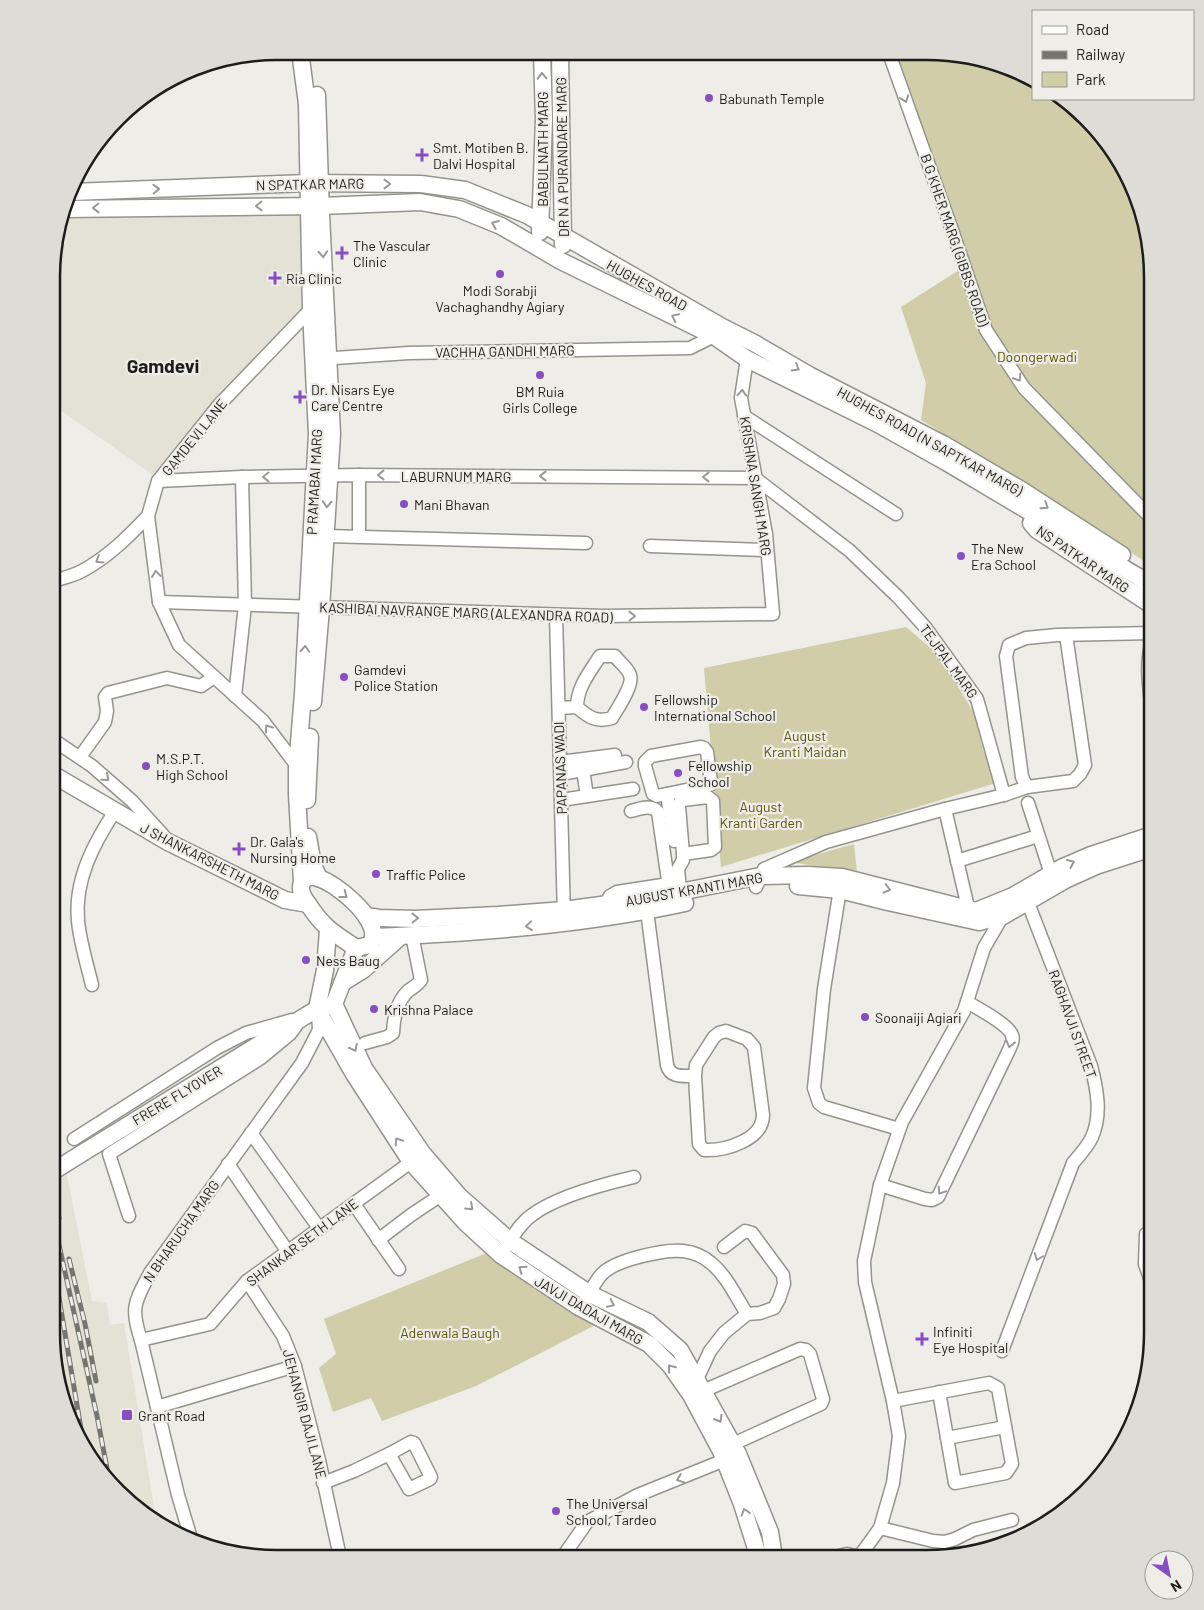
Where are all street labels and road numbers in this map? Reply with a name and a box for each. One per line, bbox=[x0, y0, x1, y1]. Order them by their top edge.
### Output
street label: DR N A PURANDARE MARG bbox=[552, 77, 572, 237]
street label: BABULNATH MARG bbox=[534, 91, 551, 207]
street label: B G KHER MARG (GIBBS ROAD) bbox=[917, 151, 993, 329]
street label: N SPATKAR MARG bbox=[256, 175, 364, 193]
street label: HUGHES ROAD bbox=[604, 256, 690, 314]
street label: VACHHA GANDHI MARG bbox=[435, 341, 575, 361]
street label: HUGHES ROAD (N SAPTKAR MARG) bbox=[834, 383, 1026, 499]
street label: GAMDEVI LANE bbox=[158, 395, 230, 479]
street label: KRISHNA SANGH MARG bbox=[737, 415, 775, 557]
street label: P RAMABAI MARG bbox=[303, 429, 325, 535]
street label: LABURNUM MARG bbox=[401, 468, 511, 485]
street label: NS PATKAR MARG bbox=[1033, 522, 1133, 596]
street label: KASHIBAI NAVRANGE MARG (ALEXANDRA ROAD) bbox=[319, 598, 613, 626]
street label: TEJPAL MARG bbox=[916, 621, 982, 701]
street label: PAPANAS WADI bbox=[550, 721, 570, 815]
street label: J SHANKARSHETH MARG bbox=[138, 819, 282, 903]
street label: AUGUST KRANTI MARG bbox=[624, 869, 764, 909]
street label: RAGHAVJI STREET bbox=[1045, 967, 1101, 1081]
street label: FRERE FLYOVER bbox=[129, 1062, 225, 1128]
street label: N BHARUCHA MARG bbox=[139, 1177, 223, 1285]
street label: SHANKAR SETH LANE bbox=[243, 1194, 361, 1290]
street label: JAVJI DADAJI MARG bbox=[532, 1272, 646, 1348]
street label: JEHANGIR DAJI LANE bbox=[279, 1347, 331, 1481]

